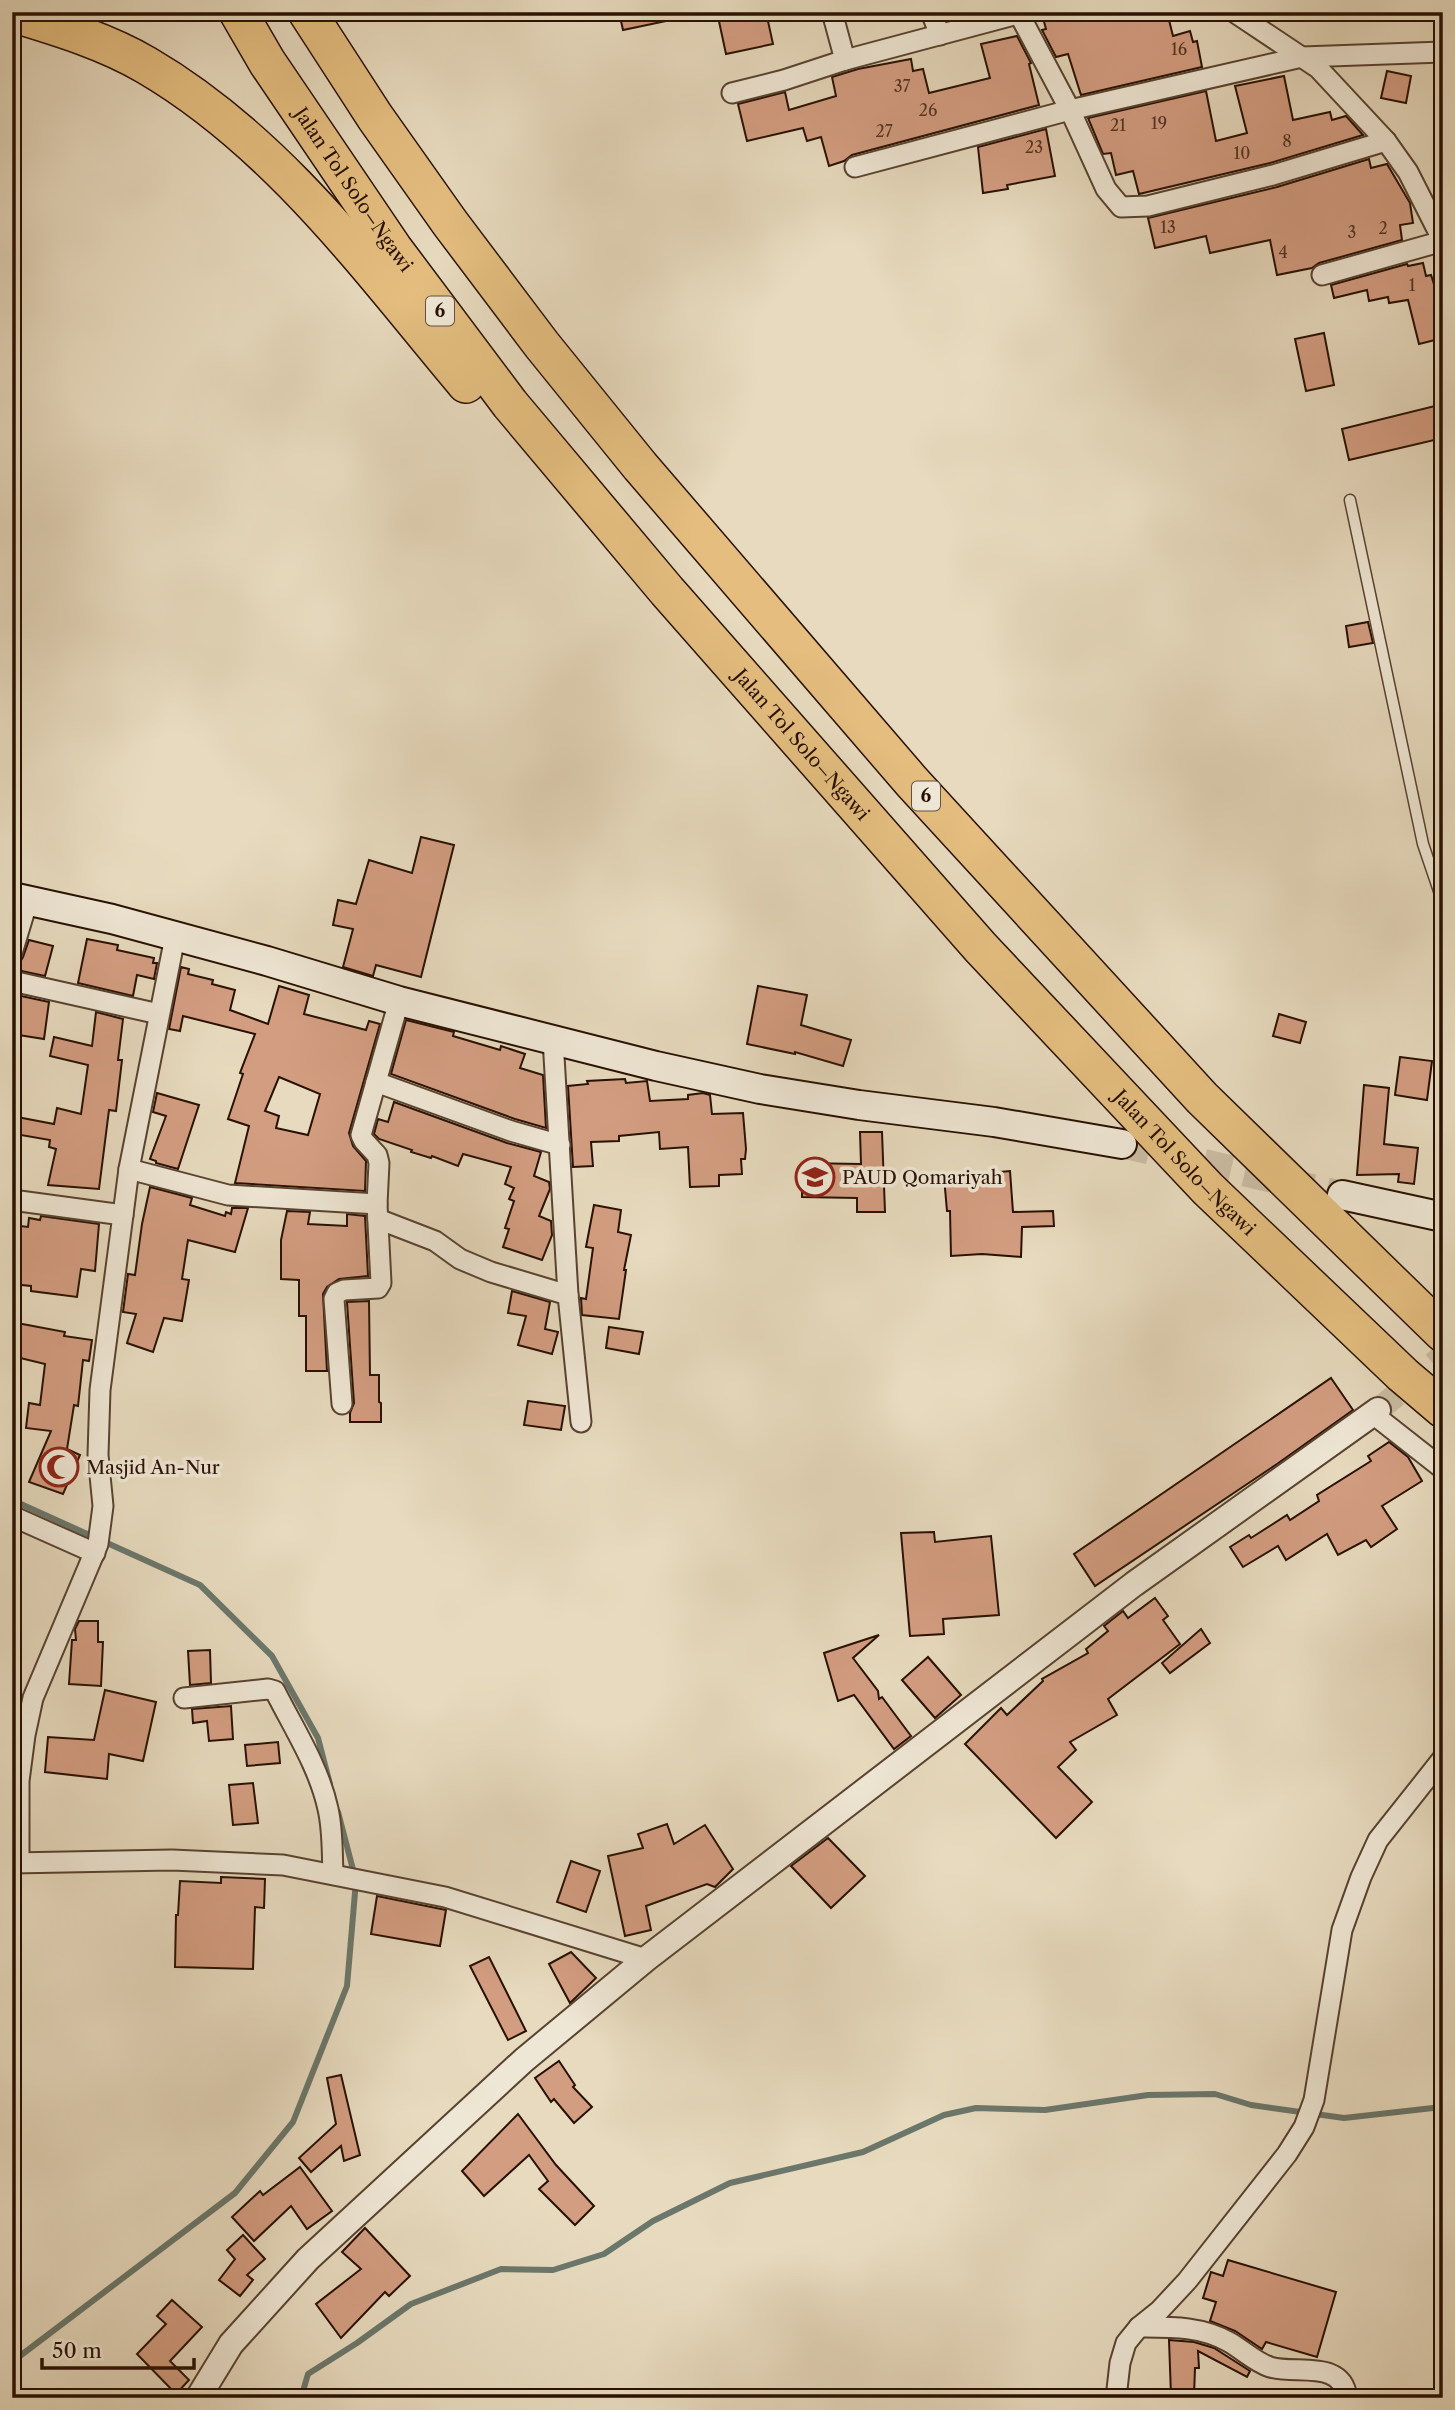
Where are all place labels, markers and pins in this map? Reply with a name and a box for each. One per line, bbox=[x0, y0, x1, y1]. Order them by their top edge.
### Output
school or university icon: PAUD Qomariyah bbox=[794, 1156, 836, 1198]
place label: PAUD Qomariyah bbox=[842, 1166, 1003, 1189]
mosque icon: Masjid An-Nur bbox=[38, 1446, 80, 1488]
place label: Masjid An-Nur bbox=[86, 1456, 220, 1479]

